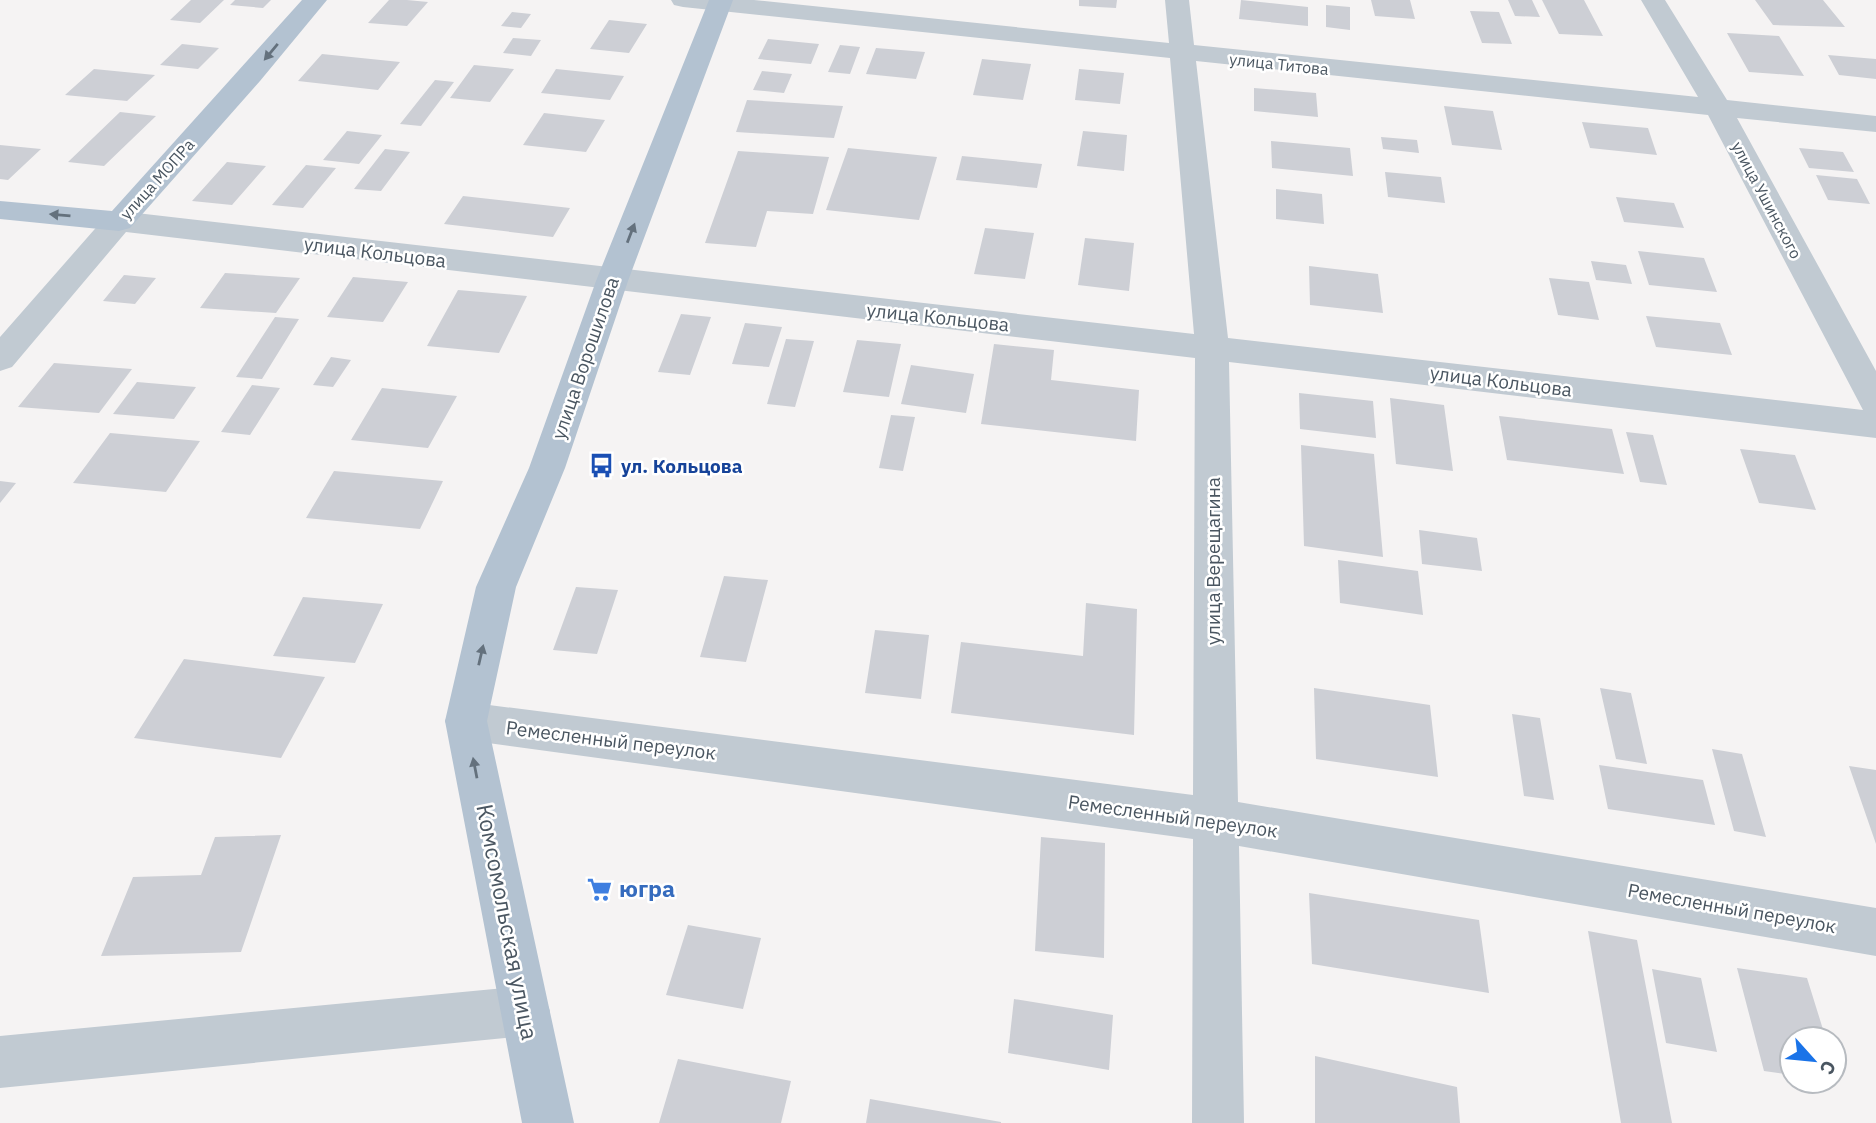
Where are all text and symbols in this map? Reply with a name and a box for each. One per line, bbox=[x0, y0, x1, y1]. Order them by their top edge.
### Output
one-way arrow bbox=[264, 44, 279, 61]
street label: улица Титова bbox=[1228, 49, 1330, 79]
street label: улица МОПРа bbox=[116, 134, 199, 223]
street label: улица Ушинского bbox=[1728, 138, 1806, 262]
one-way arrow bbox=[48, 210, 70, 221]
one-way arrow bbox=[625, 223, 636, 244]
street label: улица Кольцова bbox=[303, 231, 447, 273]
street label: улица Ворошилова bbox=[546, 274, 624, 442]
street label: улица Кольцова bbox=[866, 298, 1010, 336]
street label: улица Кольцова bbox=[1429, 360, 1573, 402]
bus stop icon: ул. Кольцова bbox=[587, 452, 615, 480]
place label: ул. Кольцова bbox=[621, 454, 743, 478]
street label: улица Верещагина bbox=[1201, 477, 1225, 645]
one-way arrow bbox=[475, 644, 486, 666]
street label: Ремесленный переулок bbox=[505, 715, 717, 765]
one-way arrow bbox=[470, 757, 481, 779]
street label: Ремесленный переулок bbox=[1067, 789, 1279, 843]
street label: Комсомольская улица bbox=[470, 801, 546, 1042]
place label: югра bbox=[619, 873, 675, 903]
supermarket icon: югра bbox=[585, 875, 613, 903]
street label: Ремесленный переулок bbox=[1626, 878, 1838, 938]
north arrow bbox=[1778, 1025, 1848, 1095]
text: С bbox=[1815, 1057, 1842, 1079]

